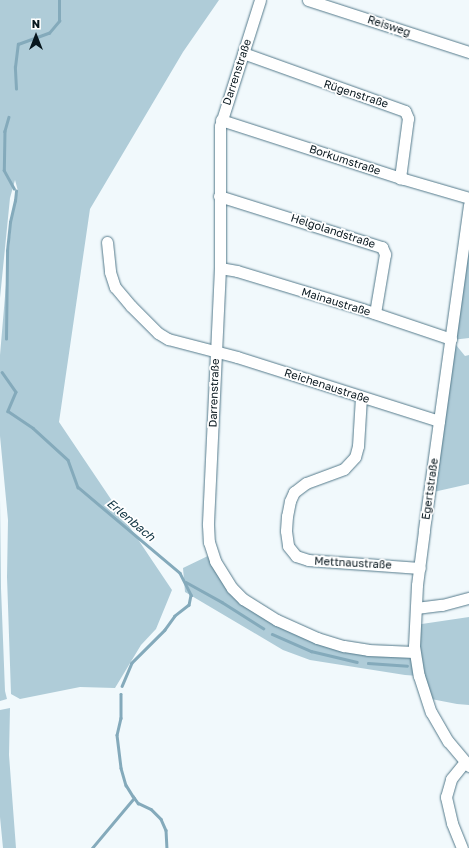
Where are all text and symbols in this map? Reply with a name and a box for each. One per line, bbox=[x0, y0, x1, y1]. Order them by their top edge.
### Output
street label: Reisweg bbox=[366, 13, 412, 39]
north arrow bbox=[16, 16, 56, 56]
text: N bbox=[32, 17, 40, 30]
street label: Darrenstraße bbox=[220, 37, 254, 107]
street label: Rügenstraße bbox=[322, 77, 390, 111]
street label: Borkumstraße bbox=[308, 142, 382, 178]
street label: Helgolandstraße bbox=[289, 211, 377, 251]
street label: Mainaustraße bbox=[300, 285, 372, 319]
street label: Darrenstraße bbox=[206, 358, 222, 428]
street label: Reichenaustraße bbox=[283, 366, 371, 406]
street label: Egertstraße bbox=[419, 457, 441, 521]
water label: Erlenbach bbox=[104, 496, 158, 544]
street label: Mettnaustraße bbox=[314, 554, 392, 572]

